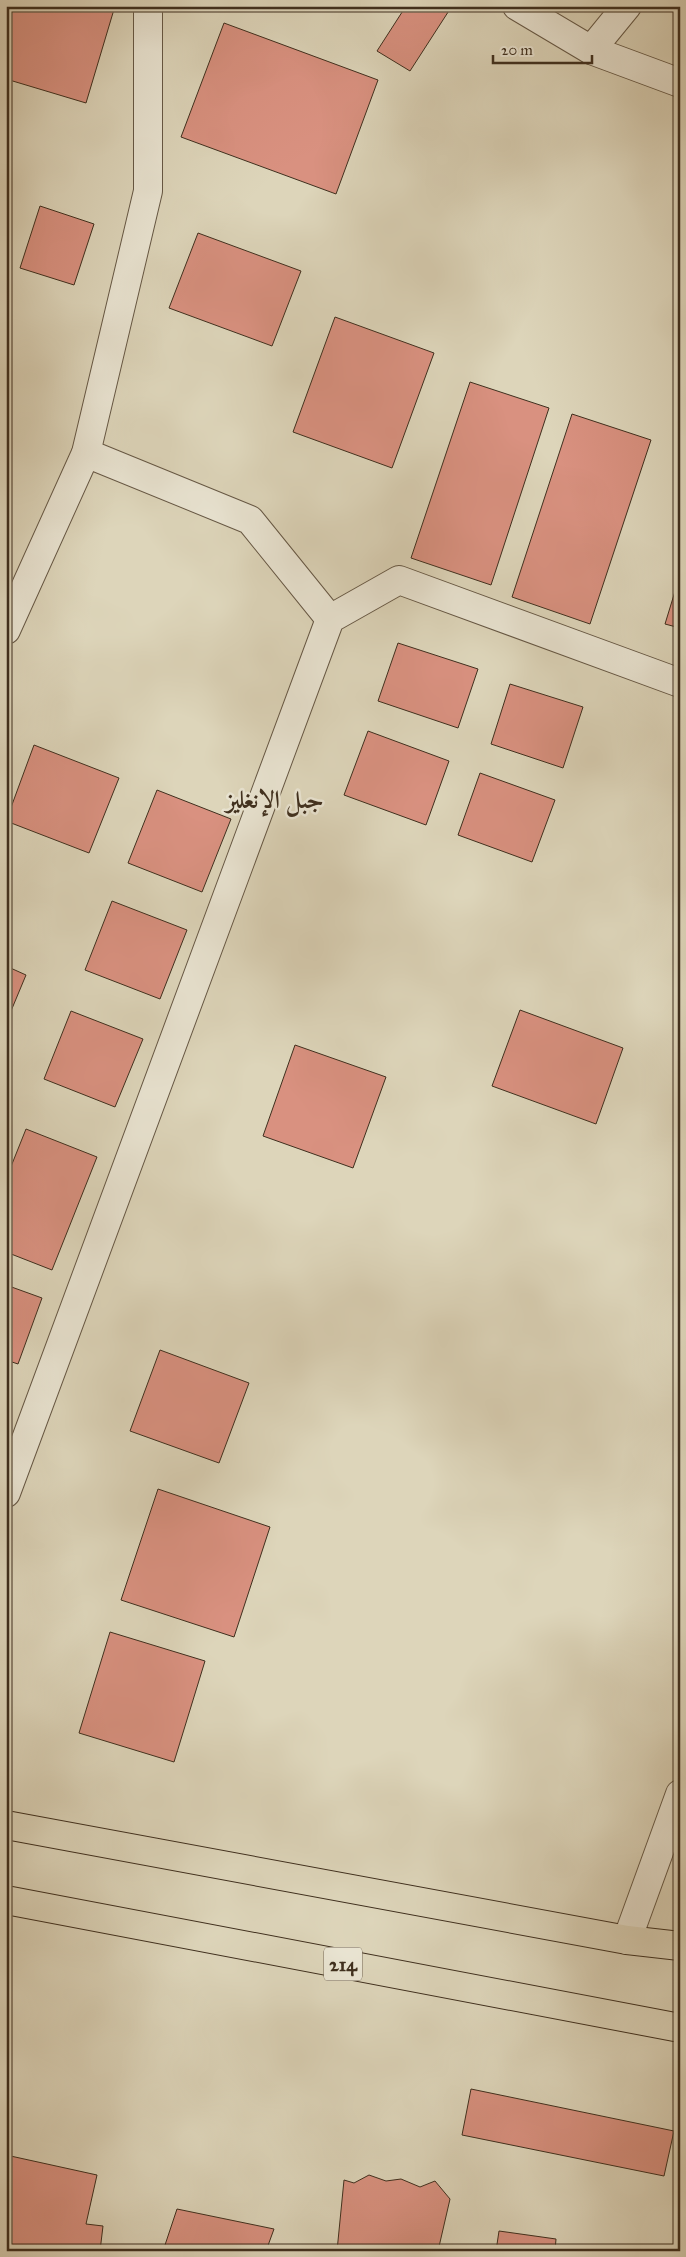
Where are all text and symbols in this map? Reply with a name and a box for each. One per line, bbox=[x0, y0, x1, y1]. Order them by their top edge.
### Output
scale bar bbox=[493, 32, 592, 64]
text: 20 m bbox=[501, 41, 533, 59]
district label: جبل الإنغليز bbox=[223, 784, 324, 817]
road number: 214 bbox=[324, 1948, 362, 1980]

